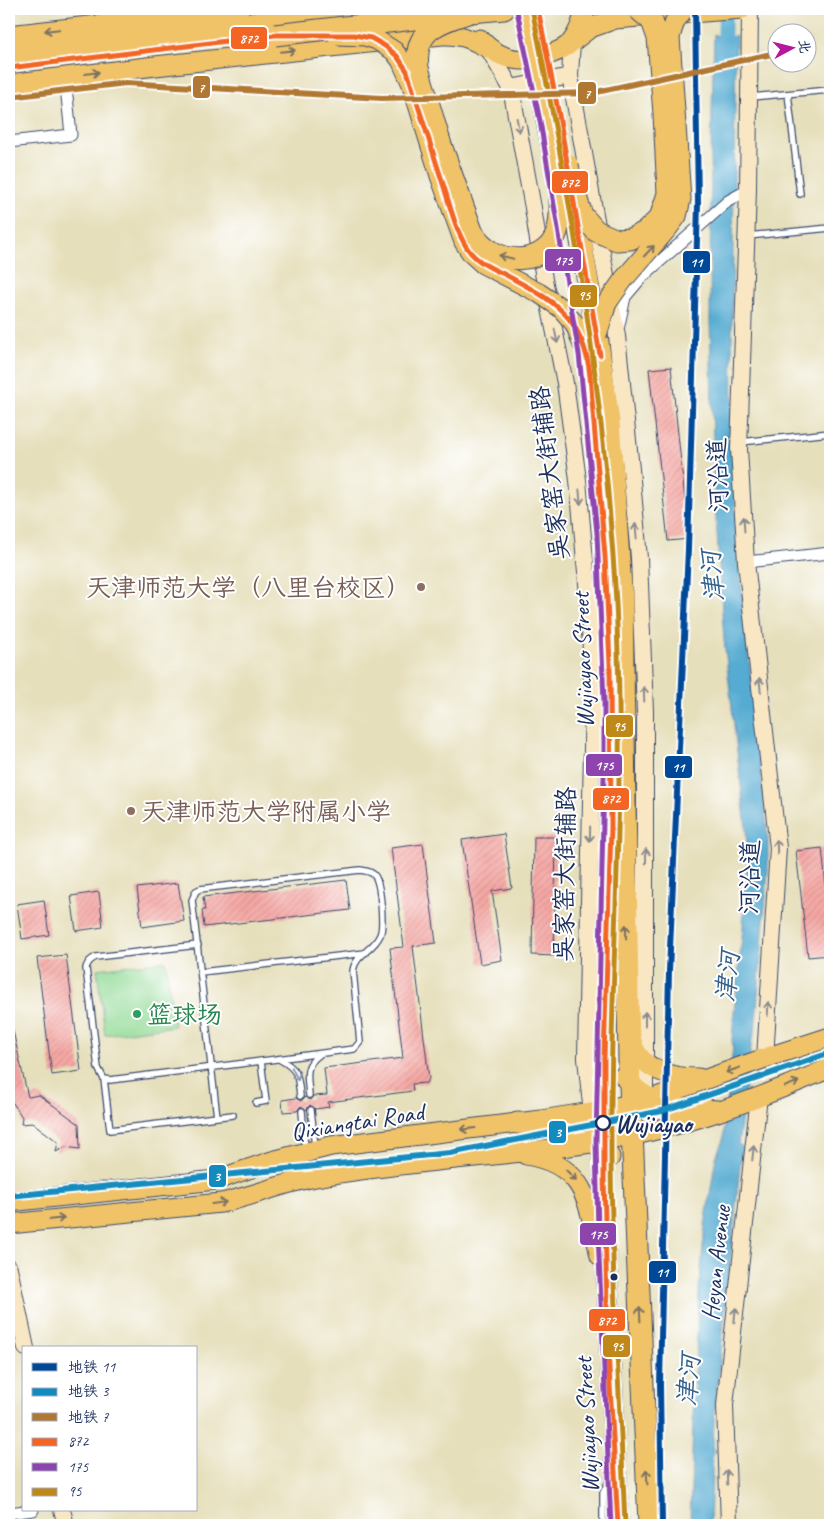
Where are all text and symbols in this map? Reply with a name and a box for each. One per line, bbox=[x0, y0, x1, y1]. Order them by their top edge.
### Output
north arrow bbox=[766, 22, 816, 72]
one-way arrow bbox=[45, 25, 61, 35]
line badge: 872 bbox=[230, 26, 268, 50]
text: 872 bbox=[240, 30, 260, 47]
text: 北 bbox=[795, 38, 814, 54]
one-way arrow bbox=[280, 46, 296, 56]
one-way arrow bbox=[83, 68, 99, 78]
line badge: 7 bbox=[192, 75, 211, 99]
text: 7 bbox=[198, 79, 206, 96]
line badge: 7 bbox=[577, 81, 597, 105]
text: 7 bbox=[584, 85, 592, 102]
one-way arrow bbox=[513, 116, 523, 132]
line badge: 872 bbox=[551, 170, 589, 194]
text: 872 bbox=[561, 174, 581, 191]
one-way arrow bbox=[644, 244, 655, 257]
line badge: 175 bbox=[544, 248, 582, 272]
line badge: 11 bbox=[682, 250, 711, 274]
one-way arrow bbox=[499, 252, 515, 261]
text: 175 bbox=[554, 252, 574, 269]
text: 11 bbox=[690, 254, 704, 271]
line badge: 95 bbox=[569, 284, 598, 308]
text: 95 bbox=[578, 287, 592, 304]
one-way arrow bbox=[552, 328, 561, 344]
street label: 吴家窑大街辅路 bbox=[523, 384, 577, 562]
street label: 河沿道 bbox=[701, 437, 735, 513]
one-way arrow bbox=[575, 489, 584, 505]
one-way arrow bbox=[739, 516, 748, 532]
one-way arrow bbox=[632, 524, 641, 540]
water label: 津河 bbox=[693, 545, 731, 603]
place label: 天津师范大学（八里台校区） bbox=[86, 572, 411, 604]
marker: 天津师范大学（八里台校区） bbox=[415, 581, 427, 593]
street label: Wujiayao Street bbox=[565, 589, 601, 728]
one-way arrow bbox=[755, 678, 765, 694]
one-way arrow bbox=[640, 686, 649, 702]
line badge: 95 bbox=[605, 714, 634, 738]
text: 95 bbox=[613, 718, 627, 735]
line badge: 175 bbox=[585, 753, 623, 777]
line badge: 11 bbox=[664, 755, 693, 779]
text: 175 bbox=[595, 757, 615, 774]
text: 11 bbox=[672, 759, 686, 776]
street label: 吴家窑大街辅路 bbox=[547, 786, 583, 962]
line badge: 872 bbox=[592, 787, 630, 811]
text: 872 bbox=[602, 790, 622, 807]
place label: 天津师范大学附属小学 bbox=[141, 796, 391, 828]
marker: 天津师范大学附属小学 bbox=[125, 805, 137, 817]
one-way arrow bbox=[585, 826, 595, 842]
street label: 河沿道 bbox=[733, 839, 767, 915]
one-way arrow bbox=[772, 839, 782, 856]
one-way arrow bbox=[641, 848, 651, 864]
one-way arrow bbox=[622, 924, 631, 940]
water label: 津河 bbox=[708, 944, 747, 1004]
place label: 篮球场 bbox=[147, 999, 222, 1031]
one-way arrow bbox=[764, 1001, 773, 1017]
marker: 篮球场 bbox=[131, 1008, 143, 1020]
one-way arrow bbox=[640, 1011, 650, 1027]
one-way arrow bbox=[291, 1066, 300, 1081]
one-way arrow bbox=[726, 1066, 741, 1075]
one-way arrow bbox=[783, 1079, 799, 1088]
street label: Qixiangtai Road bbox=[288, 1095, 430, 1148]
place label: Wujiayao bbox=[615, 1108, 695, 1140]
marker: Wujiayao bbox=[595, 1115, 611, 1131]
line badge: 3 bbox=[548, 1120, 567, 1144]
one-way arrow bbox=[461, 1124, 477, 1134]
text: 3 bbox=[555, 1124, 563, 1141]
one-way arrow bbox=[748, 1145, 757, 1161]
line badge: 3 bbox=[208, 1164, 227, 1188]
text: 3 bbox=[214, 1168, 222, 1185]
one-way arrow bbox=[565, 1169, 577, 1181]
one-way arrow bbox=[211, 1198, 227, 1208]
street label: Heyan Avenue bbox=[694, 1202, 738, 1322]
one-way arrow bbox=[49, 1214, 65, 1224]
line badge: 175 bbox=[579, 1222, 617, 1246]
text: 175 bbox=[589, 1226, 609, 1243]
line badge: 11 bbox=[648, 1260, 677, 1284]
text: 11 bbox=[656, 1264, 670, 1281]
unlabelled marker bbox=[609, 1272, 619, 1282]
one-way arrow bbox=[635, 1306, 644, 1322]
one-way arrow bbox=[730, 1307, 740, 1323]
line badge: 872 bbox=[588, 1308, 626, 1332]
text: 872 bbox=[598, 1312, 618, 1329]
line badge: 95 bbox=[602, 1334, 631, 1358]
text: 95 bbox=[611, 1338, 625, 1355]
legend bbox=[22, 1346, 198, 1512]
water label: 津河 bbox=[670, 1349, 708, 1407]
street label: Wujiayao Street bbox=[567, 1354, 607, 1493]
text: 地铁 11 bbox=[68, 1358, 116, 1377]
text: 地铁 3 bbox=[68, 1382, 110, 1401]
text: 地铁 7 bbox=[68, 1408, 110, 1427]
text: 872 bbox=[68, 1432, 90, 1451]
text: 175 bbox=[68, 1458, 90, 1477]
one-way arrow bbox=[642, 1469, 652, 1485]
one-way arrow bbox=[723, 1469, 732, 1485]
text: 95 bbox=[68, 1482, 83, 1501]

